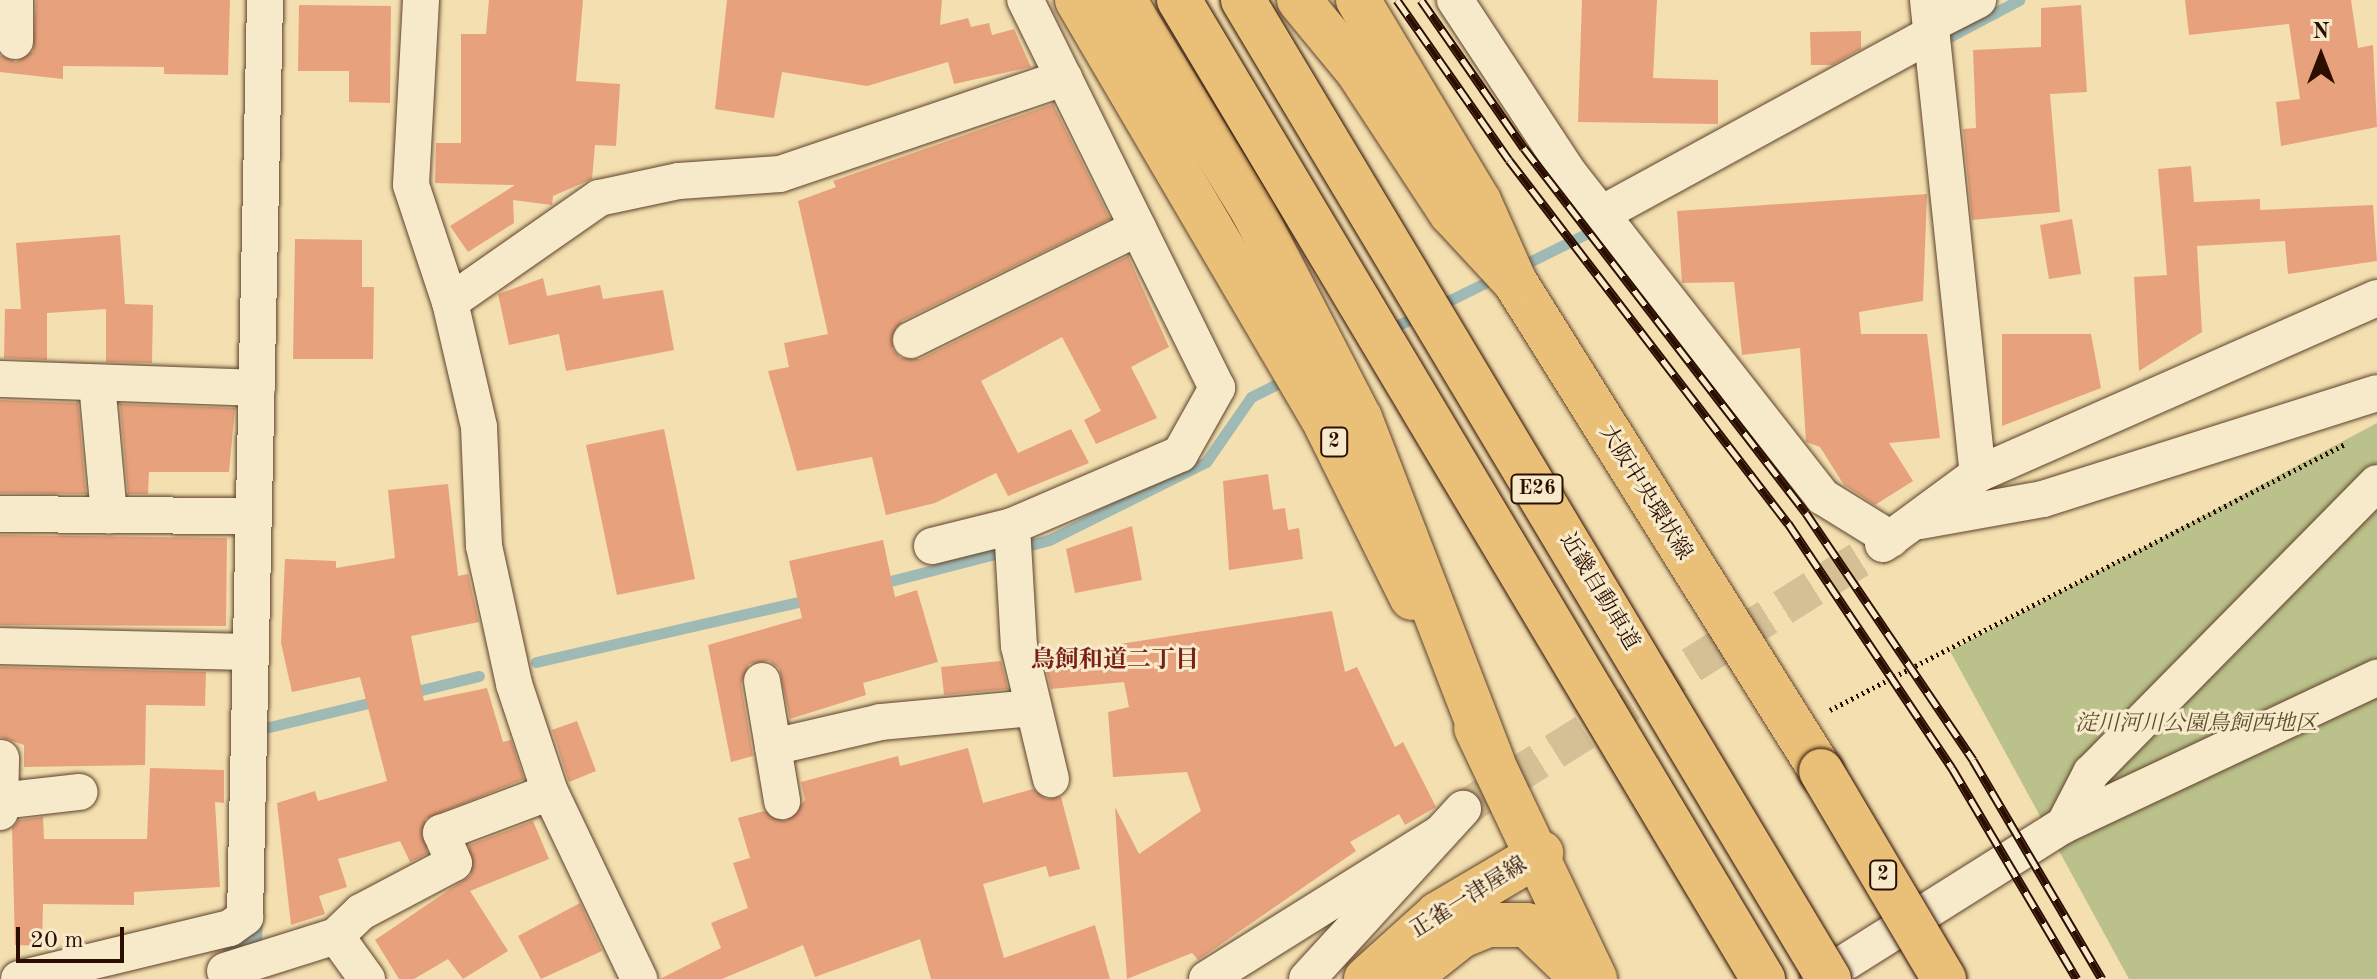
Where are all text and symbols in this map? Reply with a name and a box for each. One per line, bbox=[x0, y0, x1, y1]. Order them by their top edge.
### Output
north arrow bbox=[2281, 16, 2361, 96]
text: N bbox=[2313, 21, 2329, 43]
street label: 大阪中央環状線 bbox=[1593, 421, 1697, 565]
road number: 2 bbox=[1320, 426, 1348, 458]
road number: E26 bbox=[1509, 473, 1565, 505]
street label: 近畿自動車道 bbox=[1554, 529, 1644, 655]
district label: 鳥飼和道二丁目 bbox=[1031, 648, 1199, 676]
park label: 淀川河川公園鳥飼西地区 bbox=[2075, 712, 2317, 738]
street label: 正雀一津屋線 bbox=[1406, 852, 1532, 944]
road number: 2 bbox=[1869, 859, 1897, 891]
scale bar bbox=[20, 911, 128, 961]
text: 20 m bbox=[30, 929, 84, 953]

